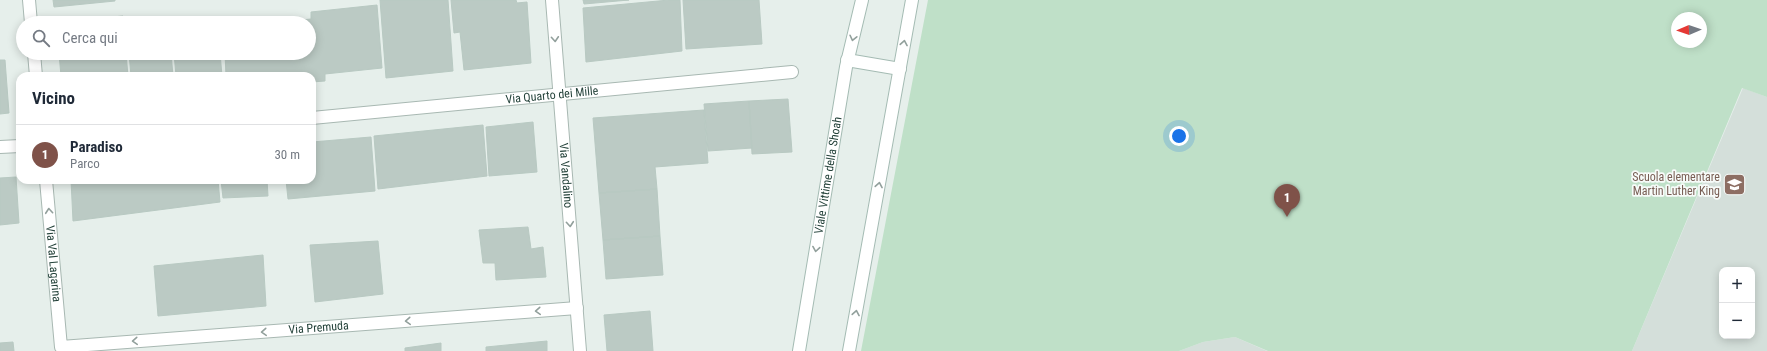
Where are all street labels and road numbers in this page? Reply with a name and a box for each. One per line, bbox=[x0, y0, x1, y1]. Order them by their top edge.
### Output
street label: Via Quarto dei Mille bbox=[505, 84, 599, 106]
street label: Viale Vittime della Shoah bbox=[811, 116, 845, 235]
street label: Via Vandalino bbox=[556, 142, 576, 208]
street label: Via Val Lagarina bbox=[43, 225, 64, 303]
street label: Via Premuda bbox=[288, 318, 349, 337]

